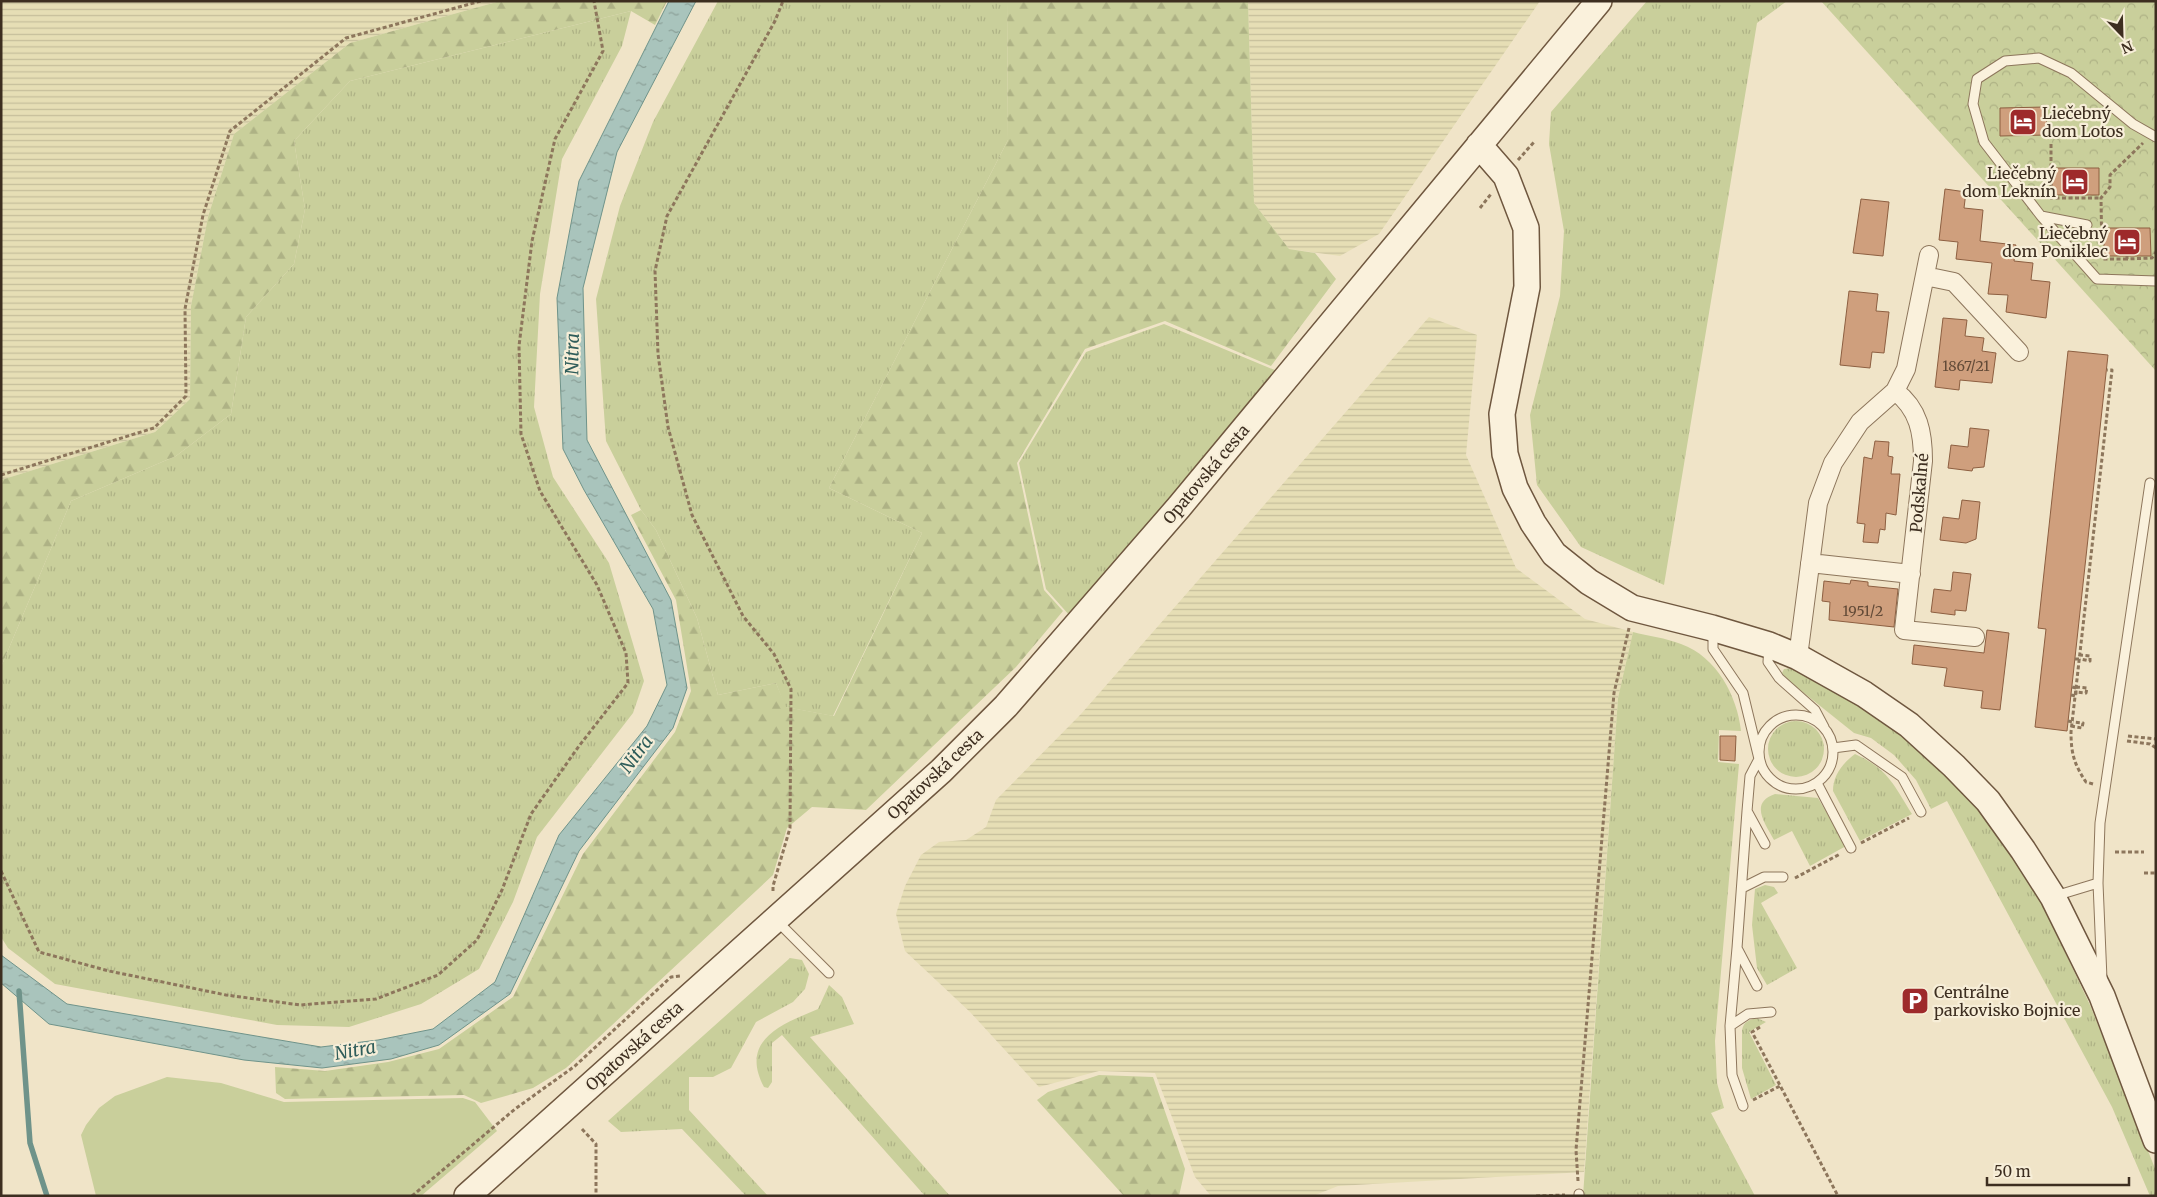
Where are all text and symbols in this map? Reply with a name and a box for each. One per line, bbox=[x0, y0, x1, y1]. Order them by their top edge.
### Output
north arrow bbox=[2097, 10, 2147, 60]
text: N bbox=[2118, 37, 2136, 57]
place label: Liečebný dom Lotos bbox=[2042, 103, 2123, 141]
hotel icon: Liečebný dom Lotos bbox=[2008, 107, 2038, 137]
place label: Liečebný dom Leknín bbox=[1962, 163, 2057, 201]
hotel icon: Liečebný dom Leknín bbox=[2060, 167, 2090, 197]
place label: Liečebný dom Poniklec bbox=[2002, 223, 2109, 261]
hotel icon: Liečebný dom Poniklec bbox=[2112, 227, 2142, 257]
water label: Nitra bbox=[560, 333, 584, 375]
house number: 1867/21 bbox=[1942, 357, 1990, 375]
street label: Opatovská cesta bbox=[1159, 420, 1254, 528]
street label: Podskalné bbox=[1906, 452, 1932, 534]
house number: 1951/2 bbox=[1843, 602, 1883, 620]
street label: Opatovská cesta bbox=[883, 724, 987, 824]
water label: Nitra bbox=[614, 730, 658, 778]
place label: Centrálne parkovisko Bojnice bbox=[1934, 982, 2080, 1020]
parking icon: Centrálne parkovisko Bojnice bbox=[1900, 986, 1930, 1016]
street label: Opatovská cesta bbox=[581, 997, 687, 1095]
water label: Nitra bbox=[332, 1035, 378, 1065]
scale bar bbox=[1987, 1154, 2130, 1186]
text: 50 m bbox=[1994, 1162, 2031, 1181]

